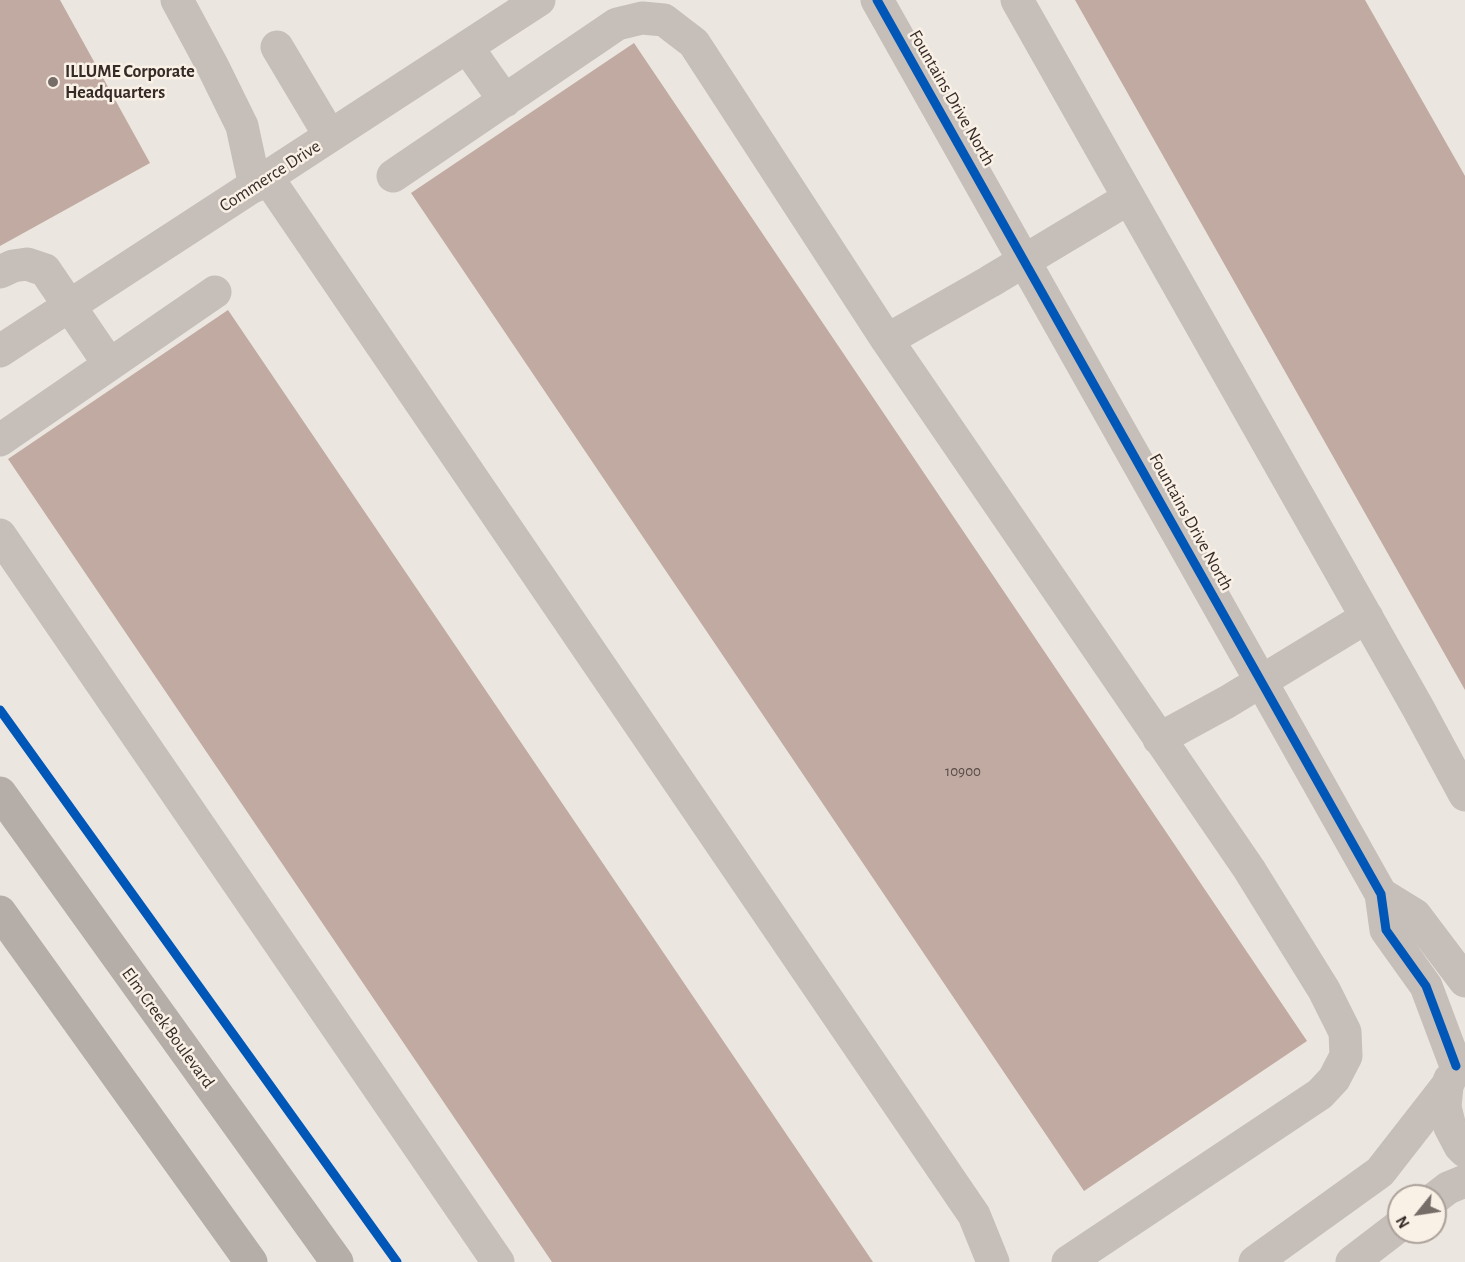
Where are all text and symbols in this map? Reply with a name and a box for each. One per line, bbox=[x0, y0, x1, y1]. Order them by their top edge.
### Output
street label: Fountains Drive North bbox=[904, 26, 1000, 170]
place label: ILLUME Corporate Headquarters bbox=[65, 61, 195, 104]
marker: ILLUME Corporate Headquarters bbox=[46, 75, 60, 89]
street label: Commerce Drive bbox=[215, 135, 325, 217]
street label: Fountains Drive North bbox=[1144, 450, 1238, 594]
house number: 10900 bbox=[945, 762, 981, 780]
street label: Elm Creek Boulevard bbox=[117, 963, 219, 1093]
north arrow bbox=[1387, 1184, 1447, 1244]
text: N bbox=[1393, 1213, 1413, 1231]

